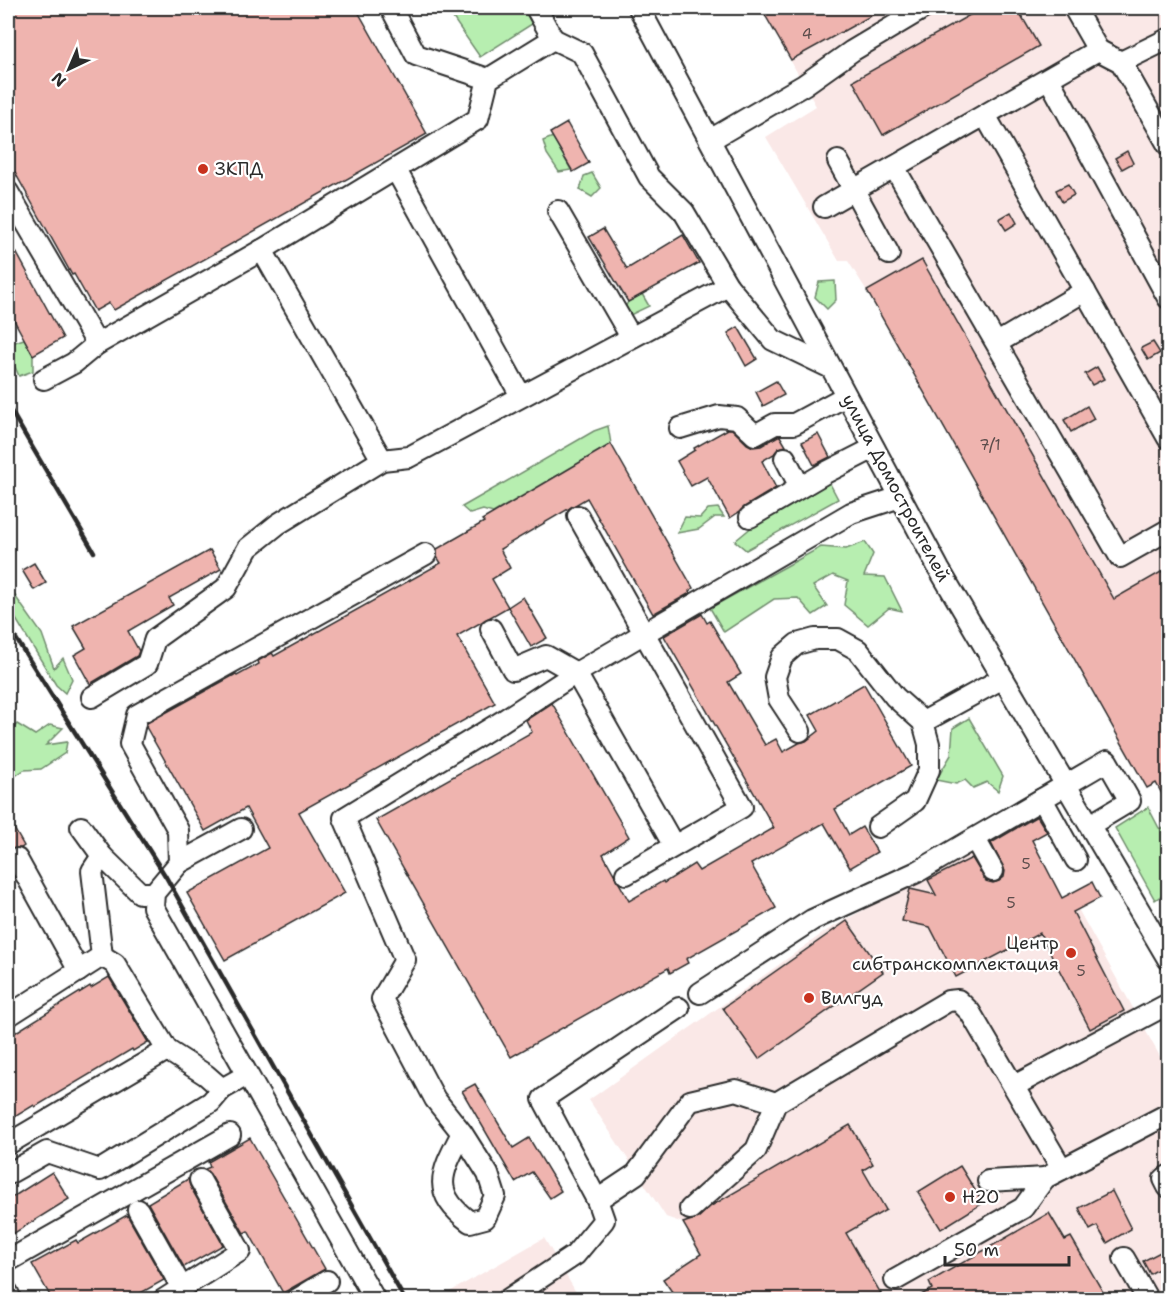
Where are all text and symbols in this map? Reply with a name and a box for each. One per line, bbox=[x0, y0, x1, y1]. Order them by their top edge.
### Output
house number: 4 bbox=[802, 24, 812, 44]
north arrow bbox=[39, 39, 99, 99]
text: N bbox=[47, 67, 71, 91]
place label: ЗКПД bbox=[215, 157, 263, 181]
marker: ЗКПД bbox=[196, 162, 210, 176]
street label: улица Домостроителей bbox=[836, 390, 956, 586]
house number: 7/1 bbox=[979, 435, 1001, 455]
house number: 5 bbox=[1021, 854, 1031, 874]
house number: 5 bbox=[1006, 893, 1016, 913]
place label: Центр сибтранскомплектация bbox=[852, 931, 1059, 976]
marker: Центр сибтранскомплектация bbox=[1064, 946, 1078, 960]
house number: 5 bbox=[1076, 961, 1086, 981]
place label: Вилгуд bbox=[821, 986, 883, 1010]
marker: Вилгуд bbox=[802, 991, 816, 1005]
place label: H2O bbox=[962, 1185, 999, 1209]
marker: H2O bbox=[943, 1190, 957, 1204]
scale bar bbox=[945, 1229, 1070, 1267]
text: 50 m bbox=[954, 1238, 999, 1262]

